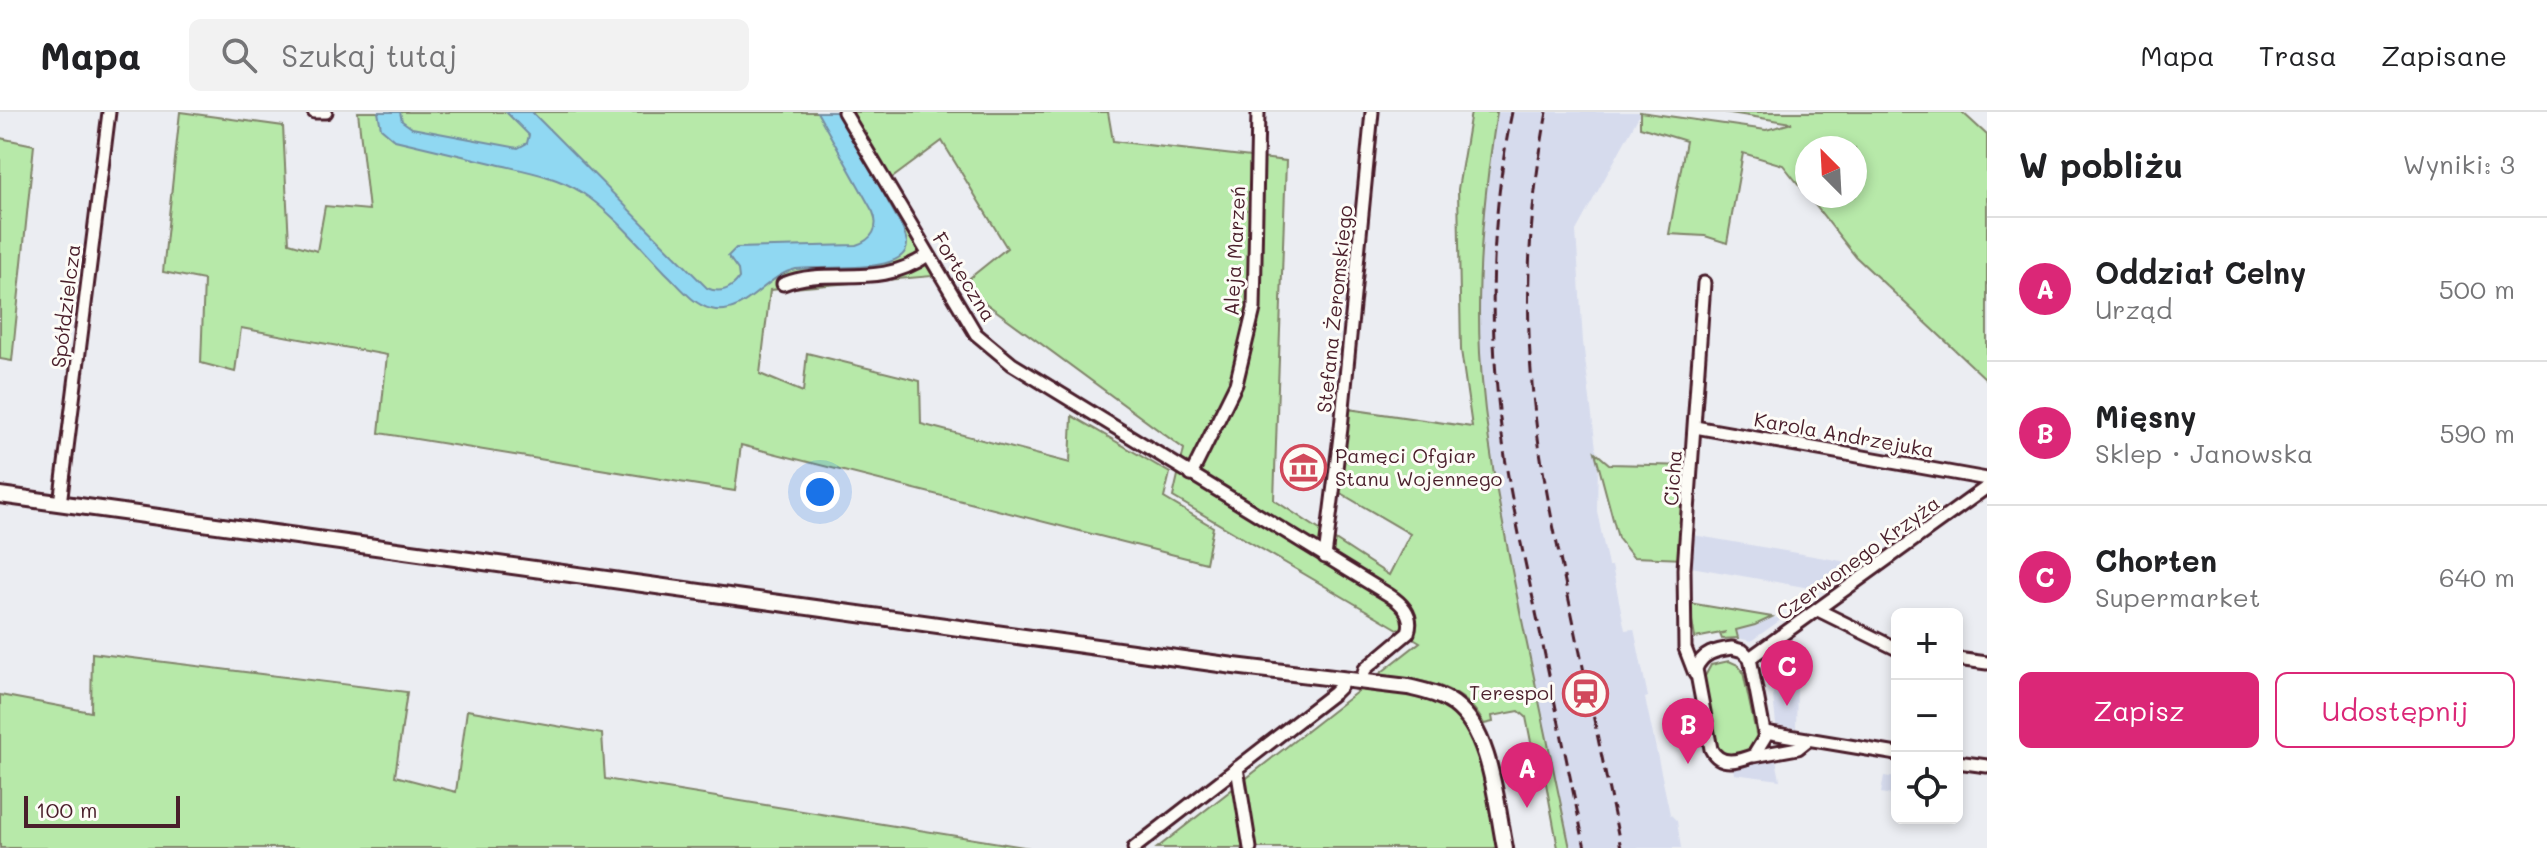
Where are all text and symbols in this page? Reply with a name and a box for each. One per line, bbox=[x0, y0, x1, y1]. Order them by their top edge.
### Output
search box bbox=[189, 19, 749, 91]
text: Mapa bbox=[40, 30, 141, 80]
icon: search bbox=[217, 33, 261, 77]
text: Szukaj tutaj bbox=[281, 35, 457, 75]
text: Mapa bbox=[2140, 37, 2215, 73]
text: Trasa bbox=[2259, 37, 2337, 73]
text: Zapisane bbox=[2381, 37, 2507, 73]
north arrow bbox=[1795, 136, 1867, 208]
text: W pobliżu bbox=[2019, 142, 2183, 187]
text: Wyniki: 3 bbox=[2403, 147, 2515, 181]
street label: Aleja Marzeń bbox=[1218, 185, 1250, 316]
street label: Stefana Żeromskiego bbox=[1310, 204, 1358, 414]
street label: Forteczna bbox=[927, 227, 1003, 326]
street label: Spółdzielcza bbox=[45, 243, 85, 369]
text: Oddział Celny bbox=[2095, 252, 2306, 292]
text: A bbox=[2036, 272, 2054, 306]
text: 500 m bbox=[2439, 272, 2515, 306]
text: Urząd bbox=[2095, 292, 2173, 326]
text: Mięsny bbox=[2095, 396, 2197, 436]
street label: Karola Andrzejuka bbox=[1752, 405, 1936, 463]
text: B bbox=[2036, 416, 2054, 450]
text: 590 m bbox=[2439, 416, 2515, 450]
text: Sklep · Janowska bbox=[2095, 436, 2313, 470]
place label: Pamęci Ofgiar Stanu Wojennego bbox=[1335, 442, 1503, 491]
museum icon: Pamęci Ofgiar Stanu Wojennego bbox=[1280, 443, 1328, 491]
street label: Cicha bbox=[1657, 449, 1687, 507]
your location bbox=[800, 472, 840, 512]
street label: Czerwonego Krzyża bbox=[1771, 489, 1944, 625]
text: Chorten bbox=[2095, 540, 2217, 580]
text: C bbox=[2035, 560, 2055, 594]
text: 640 m bbox=[2439, 560, 2515, 594]
text: Supermarket bbox=[2095, 580, 2260, 614]
map controls bbox=[1891, 608, 1963, 824]
button: + bbox=[1891, 608, 1963, 680]
pin: C bbox=[1761, 640, 1813, 706]
station icon: Terespol bbox=[1561, 669, 1609, 717]
button: Zapisz bbox=[2019, 672, 2259, 748]
button: Udostępnij bbox=[2275, 672, 2515, 748]
place label: Terespol bbox=[1469, 679, 1554, 705]
button: − bbox=[1891, 680, 1963, 752]
pin: B bbox=[1662, 698, 1714, 764]
pin: A bbox=[1501, 742, 1553, 808]
button: locate bbox=[1891, 752, 1963, 824]
scale bar bbox=[24, 792, 180, 828]
text: 100 m bbox=[36, 795, 98, 824]

